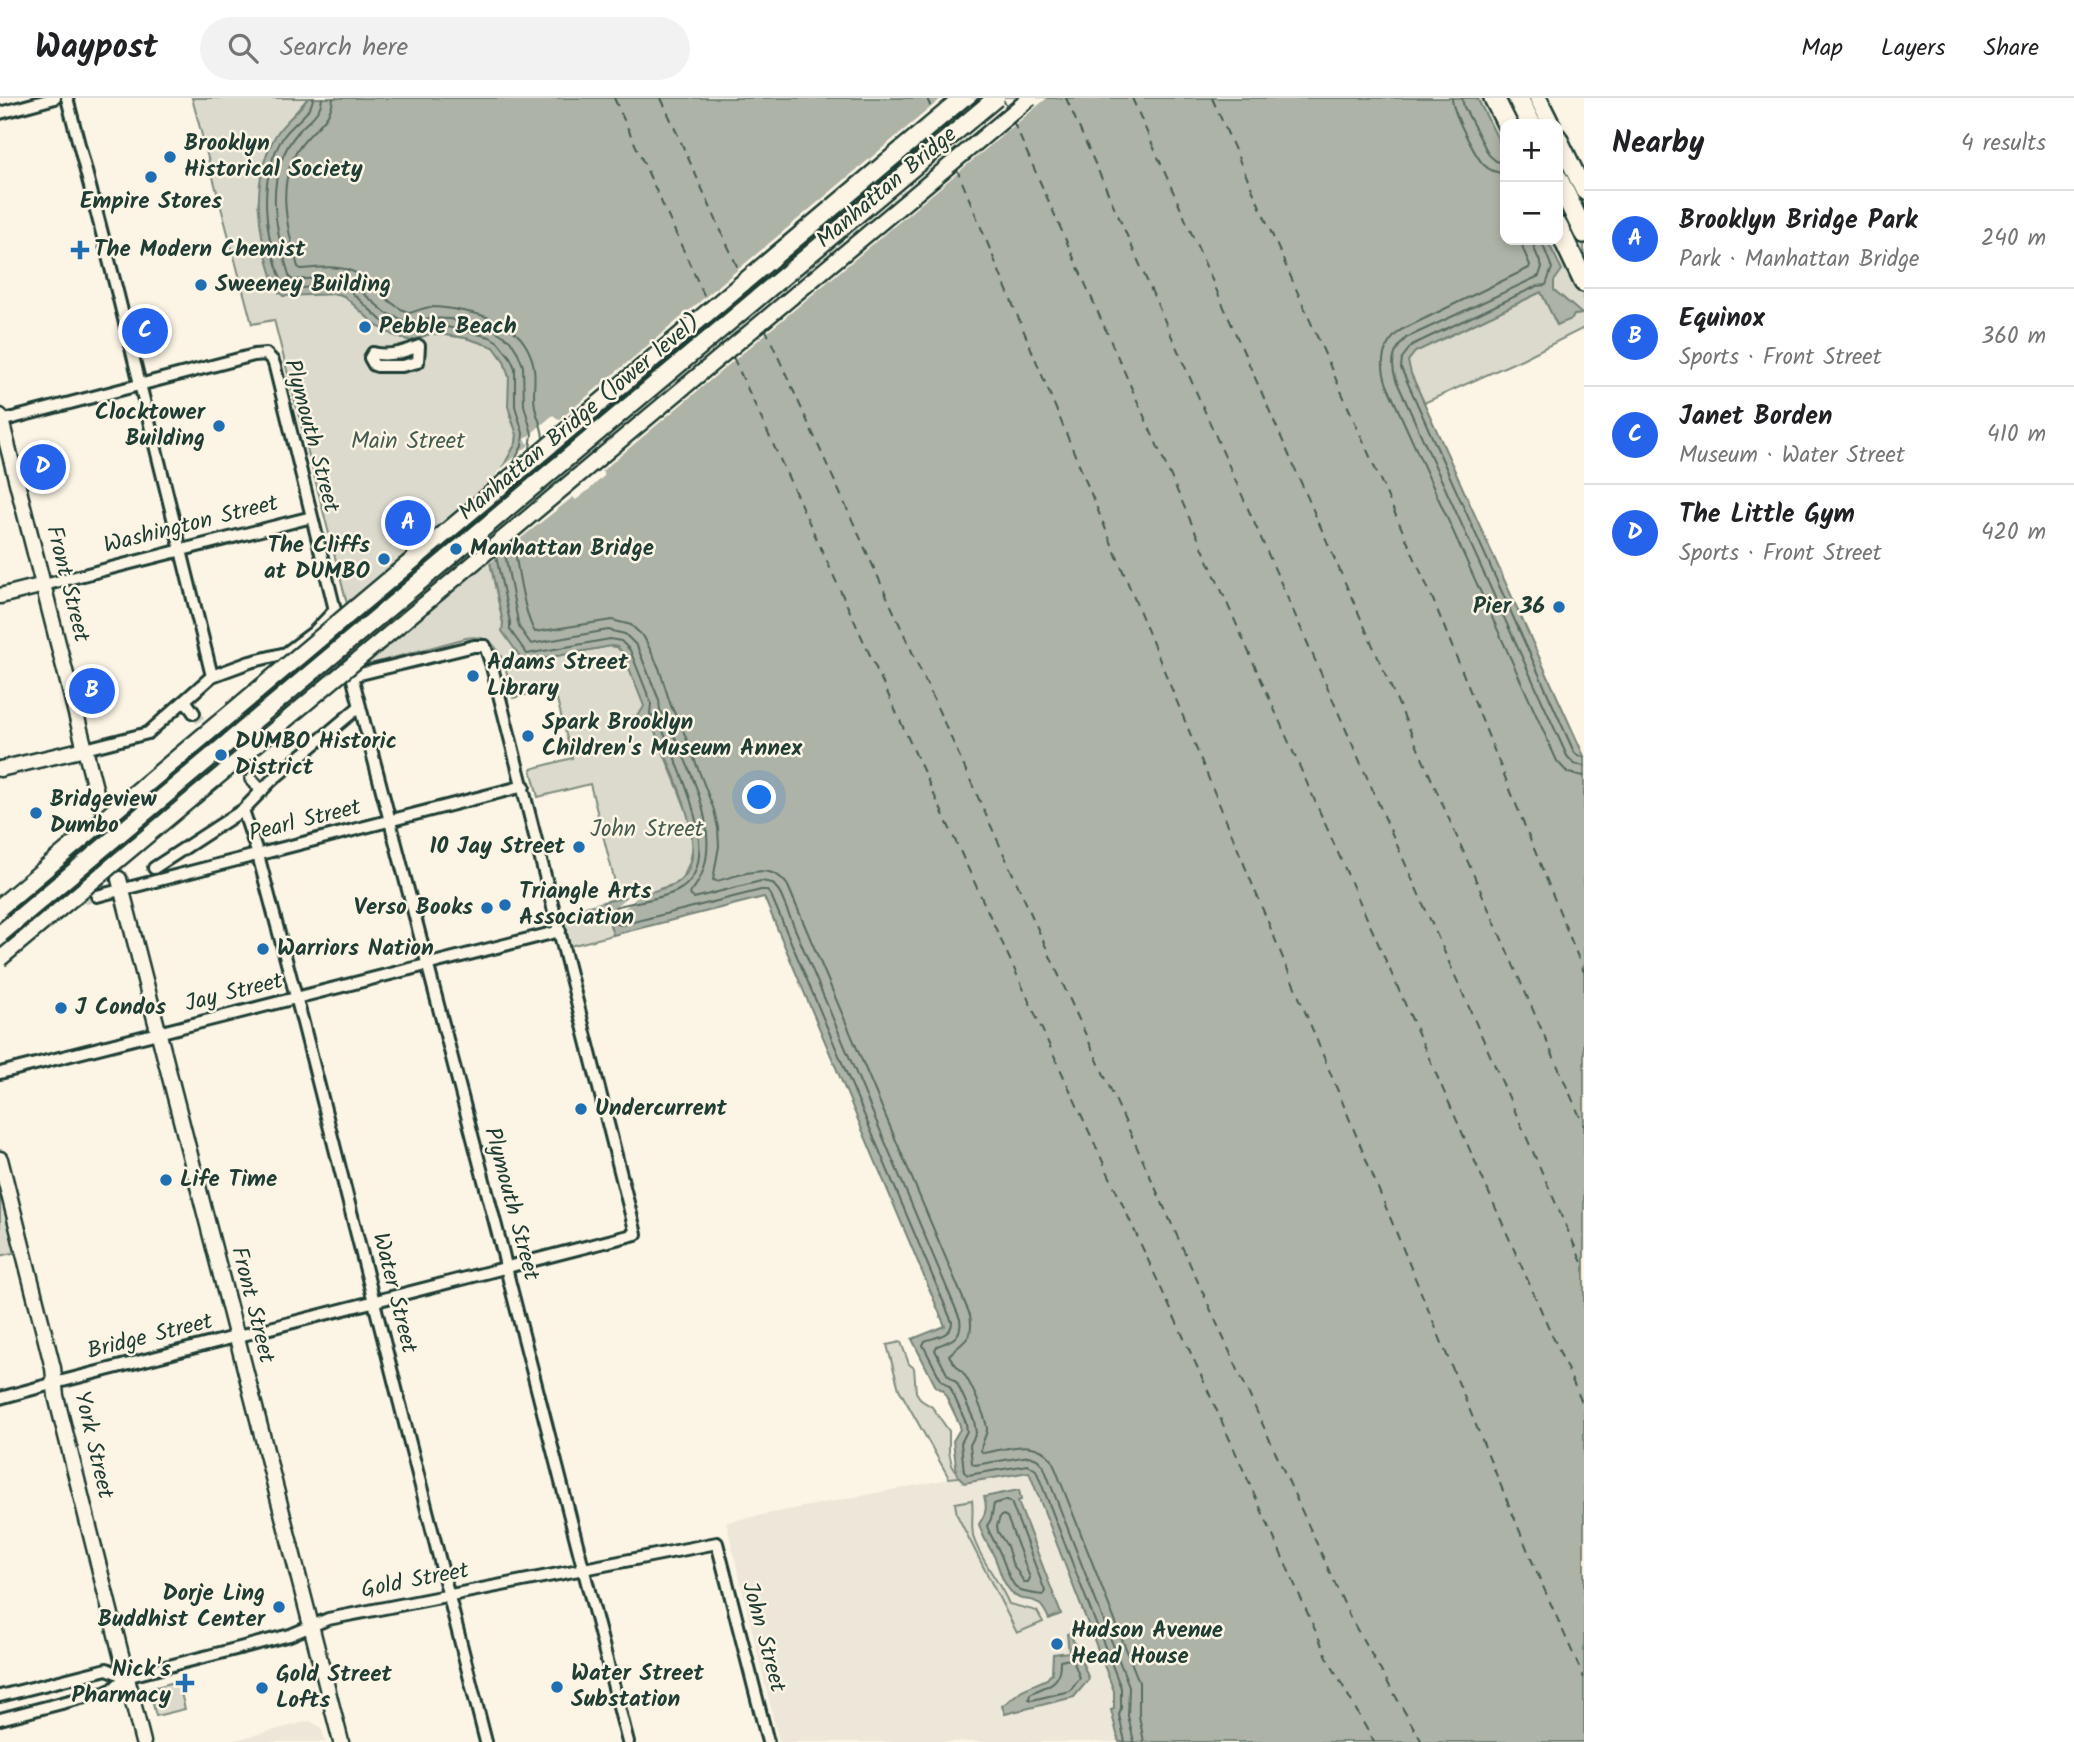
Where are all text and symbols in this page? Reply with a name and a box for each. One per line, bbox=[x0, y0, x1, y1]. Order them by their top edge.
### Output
search box bbox=[200, 17, 690, 80]
text: Waypost bbox=[35, 22, 158, 75]
text: Search here bbox=[280, 27, 408, 69]
icon: search bbox=[224, 29, 262, 67]
text: Map bbox=[1801, 29, 1843, 68]
text: Layers bbox=[1881, 29, 1945, 68]
text: Share bbox=[1983, 29, 2039, 68]
street label: Manhattan Bridge bbox=[808, 118, 966, 258]
map controls bbox=[1500, 119, 1563, 245]
button: + bbox=[1500, 119, 1563, 182]
text: Nearby bbox=[1612, 120, 1704, 168]
place label: Brooklyn Historical Society bbox=[184, 126, 363, 188]
text: 4 results bbox=[1961, 126, 2046, 162]
marker: Brooklyn Historical Society bbox=[162, 149, 178, 165]
marker: Empire Stores bbox=[143, 169, 159, 185]
button: − bbox=[1500, 182, 1563, 245]
place label: Empire Stores bbox=[80, 184, 222, 220]
text: Brooklyn Bridge Park bbox=[1679, 200, 1917, 242]
text: A bbox=[1628, 221, 1642, 257]
text: 240 m bbox=[1981, 221, 2046, 257]
place label: The Modern Chemist bbox=[94, 232, 306, 268]
marker: The Modern Chemist bbox=[72, 242, 88, 258]
text: Park · Manhattan Bridge bbox=[1679, 242, 1919, 278]
place label: Sweeney Building bbox=[215, 267, 391, 303]
marker: Sweeney Building bbox=[193, 277, 209, 293]
text: Equinox bbox=[1679, 298, 1765, 340]
pin: C bbox=[122, 305, 168, 357]
street label: Manhattan Bridge (lower level) bbox=[451, 305, 709, 531]
place label: Pebble Beach bbox=[379, 309, 517, 345]
marker: Pebble Beach bbox=[357, 319, 373, 335]
text: B bbox=[1628, 319, 1642, 355]
text: 360 m bbox=[1981, 319, 2046, 355]
text: Sports · Front Street bbox=[1679, 340, 1882, 376]
street label: Plymouth Street bbox=[273, 355, 349, 518]
place label: Clocktower Building bbox=[95, 395, 207, 457]
text: Janet Borden bbox=[1679, 396, 1832, 438]
text: C bbox=[1628, 417, 1642, 453]
text: 410 m bbox=[1987, 417, 2046, 453]
marker: Clocktower Building bbox=[211, 418, 227, 434]
park label: Main Street bbox=[351, 424, 466, 460]
text: Museum · Water Street bbox=[1679, 438, 1905, 474]
pin: D bbox=[20, 441, 66, 493]
street label: Washington Street bbox=[100, 486, 283, 564]
text: The Little Gym bbox=[1679, 494, 1855, 536]
pin: A bbox=[385, 497, 431, 549]
text: D bbox=[1627, 515, 1643, 551]
text: 420 m bbox=[1981, 515, 2046, 551]
street label: Front Street bbox=[35, 522, 99, 647]
place label: The Cliffs at DUMBO bbox=[264, 528, 370, 590]
place label: Manhattan Bridge bbox=[470, 531, 654, 567]
text: Sports · Front Street bbox=[1679, 536, 1882, 572]
marker: Manhattan Bridge bbox=[448, 541, 464, 557]
marker: The Cliffs at DUMBO bbox=[376, 551, 392, 567]
place label: Pier 36 bbox=[1473, 589, 1545, 625]
marker: Pier 36 bbox=[1551, 599, 1567, 615]
place label: Adams Street Library bbox=[487, 645, 629, 707]
pin: B bbox=[69, 665, 115, 717]
marker: Adams Street Library bbox=[465, 668, 481, 684]
place label: Spark Brooklyn Children's Museum Annex bbox=[542, 705, 803, 767]
place label: DUMBO Historic District bbox=[235, 724, 397, 786]
marker: Spark Brooklyn Children's Museum Annex bbox=[520, 728, 536, 744]
marker: DUMBO Historic District bbox=[213, 747, 229, 763]
your location bbox=[742, 780, 776, 814]
place label: Bridgeview Dumbo bbox=[50, 782, 157, 844]
street label: Pearl Street bbox=[245, 789, 366, 852]
marker: Bridgeview Dumbo bbox=[28, 805, 44, 821]
park label: John Street bbox=[590, 812, 705, 848]
place label: 10 Jay Street bbox=[429, 829, 566, 865]
marker: 10 Jay Street bbox=[571, 839, 587, 855]
place label: Triangle Arts Association bbox=[519, 874, 652, 936]
place label: Verso Books bbox=[354, 890, 473, 926]
marker: Triangle Arts Association bbox=[497, 897, 513, 913]
marker: Verso Books bbox=[479, 900, 495, 916]
place label: Warriors Nation bbox=[277, 931, 434, 967]
marker: Warriors Nation bbox=[255, 941, 271, 957]
street label: Jay Street bbox=[181, 963, 288, 1023]
place label: J Condos bbox=[75, 990, 166, 1026]
marker: J Condos bbox=[53, 1000, 69, 1016]
place label: Undercurrent bbox=[595, 1091, 727, 1127]
marker: Undercurrent bbox=[573, 1101, 589, 1117]
street label: Plymouth Street bbox=[473, 1123, 549, 1286]
place label: Life Time bbox=[180, 1162, 277, 1198]
marker: Life Time bbox=[158, 1172, 174, 1188]
street label: Water Street bbox=[362, 1229, 427, 1358]
street label: Front Street bbox=[220, 1243, 284, 1368]
street label: Bridge Street bbox=[84, 1304, 218, 1370]
street label: York Street bbox=[63, 1388, 123, 1504]
street label: Gold Street bbox=[358, 1553, 473, 1609]
place label: Dorje Ling Buddhist Center bbox=[98, 1576, 267, 1638]
street label: John Street bbox=[731, 1578, 795, 1697]
marker: Dorje Ling Buddhist Center bbox=[271, 1599, 287, 1615]
place label: Hudson Avenue Head House bbox=[1071, 1613, 1223, 1675]
marker: Hudson Avenue Head House bbox=[1049, 1636, 1065, 1652]
place label: Nick's Pharmacy bbox=[72, 1652, 171, 1714]
place label: Water Street Substation bbox=[571, 1656, 704, 1718]
place label: Gold Street Lofts bbox=[276, 1657, 392, 1719]
marker: Nick's Pharmacy bbox=[177, 1675, 193, 1691]
marker: Water Street Substation bbox=[549, 1679, 565, 1695]
marker: Gold Street Lofts bbox=[254, 1680, 270, 1696]

